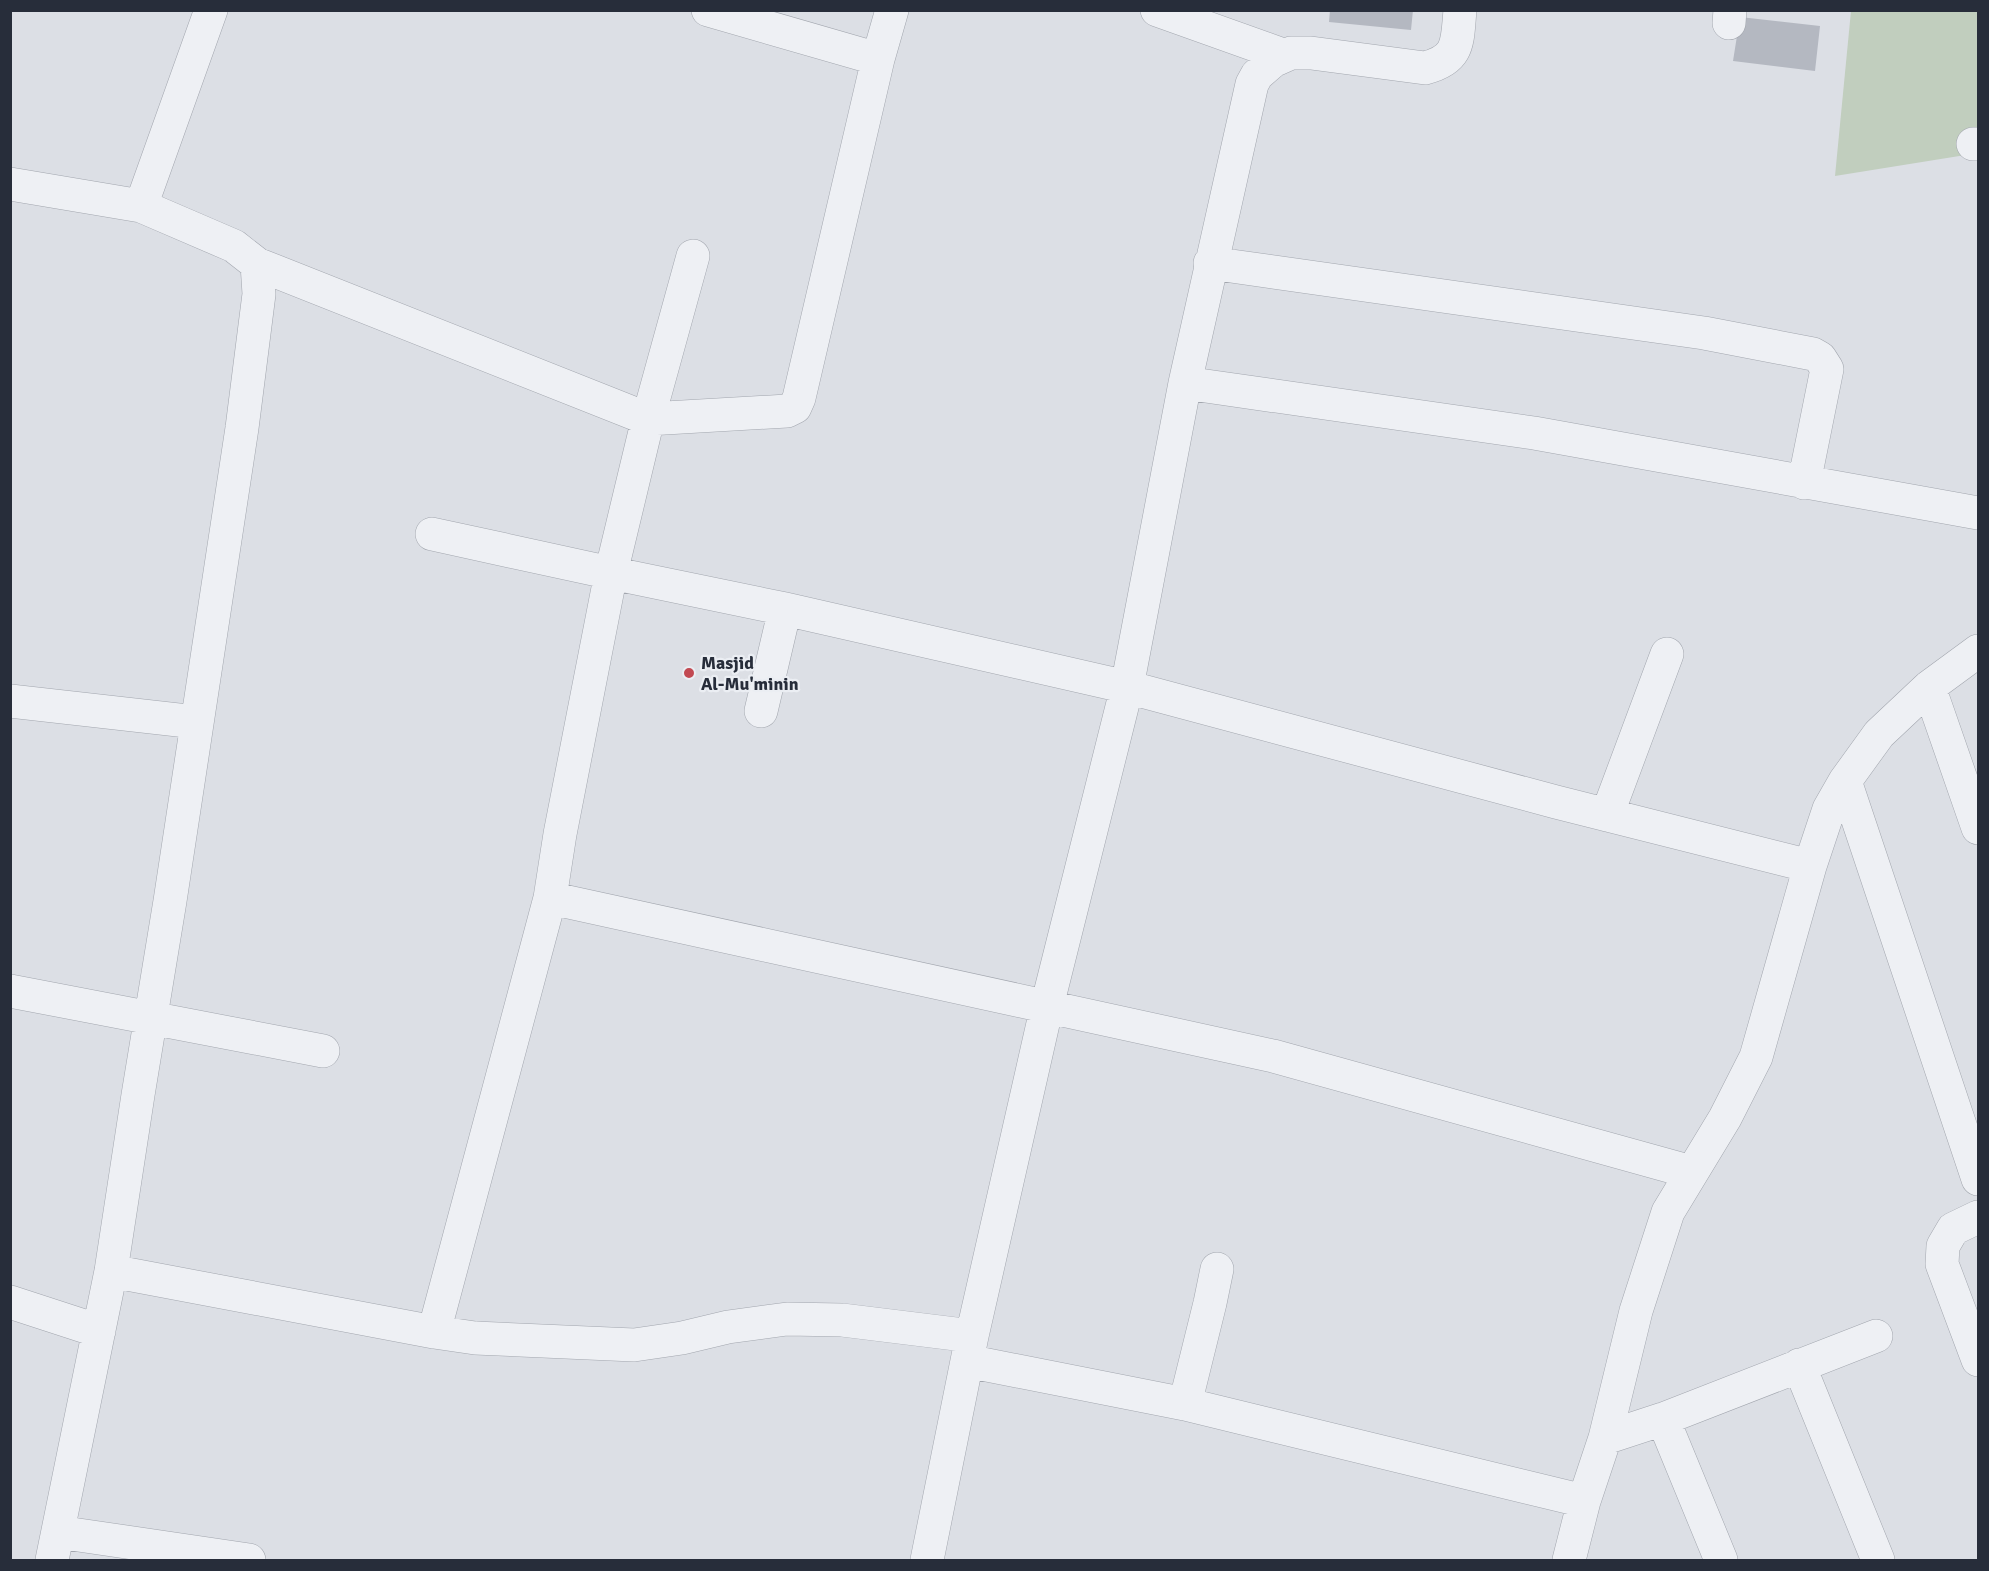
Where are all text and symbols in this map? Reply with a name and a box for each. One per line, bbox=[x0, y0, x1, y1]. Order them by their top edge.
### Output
place label: Masjid Al-Mu'minin bbox=[701, 652, 799, 695]
marker: Masjid Al-Mu'minin bbox=[682, 666, 696, 680]

